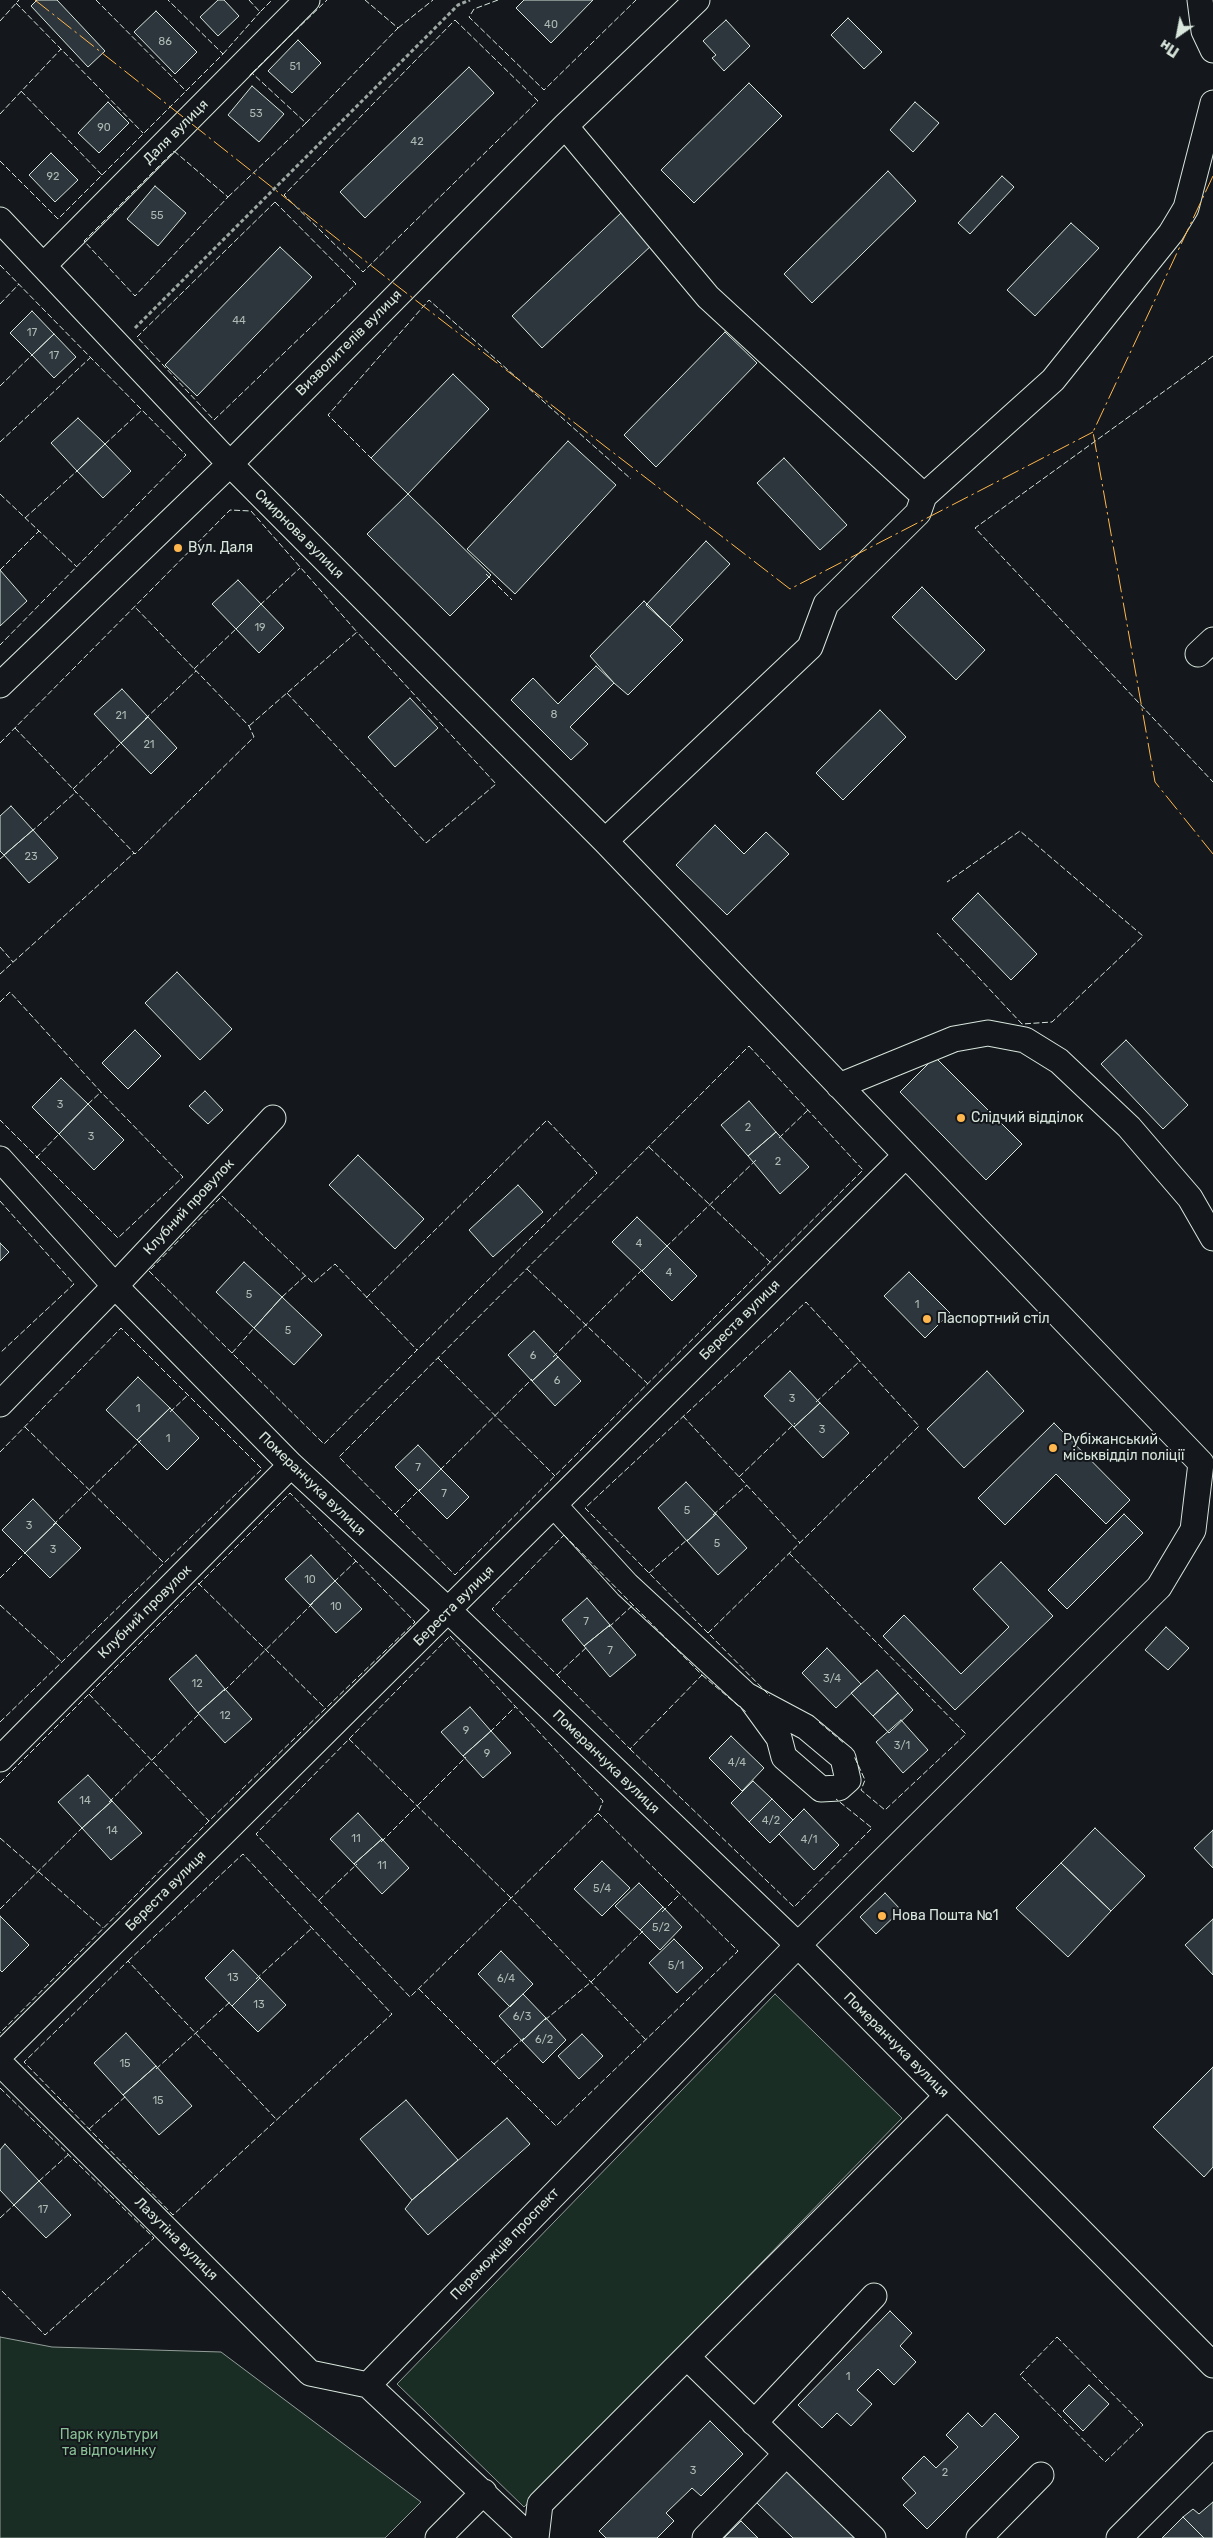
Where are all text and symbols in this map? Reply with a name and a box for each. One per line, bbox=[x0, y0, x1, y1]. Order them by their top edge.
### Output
north arrow bbox=[1153, 10, 1203, 60]
house number: 40 bbox=[544, 18, 558, 32]
house number: 86 bbox=[158, 35, 172, 49]
text: Пн bbox=[1157, 36, 1182, 60]
house number: 51 bbox=[289, 60, 301, 74]
street label: Даля вулиця bbox=[140, 96, 212, 168]
house number: 53 bbox=[249, 107, 263, 121]
house number: 90 bbox=[97, 121, 111, 135]
house number: 42 bbox=[410, 135, 424, 149]
house number: 92 bbox=[47, 170, 59, 184]
house number: 55 bbox=[150, 209, 164, 223]
street label: Визволителів вулиця bbox=[292, 286, 406, 400]
house number: 44 bbox=[232, 314, 246, 328]
house number: 17 bbox=[27, 326, 37, 340]
house number: 17 bbox=[49, 349, 59, 363]
street label: Смирнова вулиця bbox=[251, 486, 347, 582]
place label: Вул. Даля bbox=[188, 540, 253, 556]
marker: Вул. Даля bbox=[172, 542, 184, 554]
house number: 19 bbox=[254, 621, 266, 635]
house number: 8 bbox=[551, 708, 557, 722]
house number: 21 bbox=[115, 709, 127, 723]
house number: 21 bbox=[143, 738, 155, 752]
house number: 23 bbox=[24, 850, 38, 864]
house number: 3 bbox=[57, 1098, 63, 1112]
place label: Слідчий відділок bbox=[971, 1110, 1084, 1126]
marker: Слідчий відділок bbox=[955, 1112, 967, 1124]
house number: 2 bbox=[745, 1121, 751, 1135]
house number: 3 bbox=[88, 1130, 94, 1144]
street label: Клубний провулок bbox=[140, 1155, 238, 1259]
house number: 2 bbox=[775, 1155, 781, 1169]
house number: 4 bbox=[636, 1237, 642, 1251]
house number: 4 bbox=[666, 1266, 672, 1280]
street label: Береста вулиця bbox=[696, 1276, 784, 1364]
house number: 5 bbox=[246, 1288, 252, 1302]
house number: 1 bbox=[915, 1298, 919, 1312]
place label: Паспортний стіл bbox=[937, 1311, 1050, 1327]
marker: Паспортний стіл bbox=[921, 1313, 933, 1325]
house number: 5 bbox=[285, 1324, 291, 1338]
house number: 6 bbox=[530, 1349, 536, 1363]
house number: 6 bbox=[554, 1374, 560, 1388]
house number: 3 bbox=[789, 1392, 795, 1406]
house number: 1 bbox=[136, 1402, 140, 1416]
house number: 3 bbox=[819, 1423, 825, 1437]
street label: Померанчука вулиця bbox=[255, 1429, 369, 1539]
house number: 1 bbox=[166, 1432, 170, 1446]
place label: Рубіжанський міськвідділ поліції bbox=[1063, 1432, 1184, 1464]
marker: Рубіжанський міськвідділ поліції bbox=[1047, 1442, 1059, 1454]
house number: 7 bbox=[415, 1461, 421, 1475]
house number: 7 bbox=[441, 1487, 447, 1501]
house number: 5 bbox=[684, 1504, 690, 1518]
house number: 3 bbox=[26, 1519, 32, 1533]
house number: 5 bbox=[714, 1537, 720, 1551]
house number: 3 bbox=[50, 1543, 56, 1557]
street label: Клубний провулок bbox=[95, 1562, 195, 1662]
street label: Береста вулиця bbox=[410, 1562, 498, 1650]
house number: 10 bbox=[304, 1573, 316, 1587]
house number: 10 bbox=[330, 1600, 342, 1614]
house number: 7 bbox=[583, 1615, 589, 1629]
house number: 7 bbox=[607, 1644, 613, 1658]
house number: 3/4 bbox=[823, 1672, 841, 1686]
house number: 12 bbox=[191, 1677, 203, 1691]
street label: Померанчука вулиця bbox=[549, 1707, 663, 1817]
house number: 12 bbox=[219, 1709, 231, 1723]
house number: 9 bbox=[463, 1724, 469, 1738]
house number: 3/1 bbox=[894, 1739, 910, 1753]
house number: 9 bbox=[484, 1747, 490, 1761]
house number: 4/4 bbox=[728, 1756, 746, 1770]
house number: 14 bbox=[79, 1794, 91, 1808]
house number: 4/2 bbox=[762, 1814, 780, 1828]
house number: 14 bbox=[106, 1824, 118, 1838]
house number: 11 bbox=[351, 1832, 361, 1846]
house number: 4/1 bbox=[801, 1833, 817, 1847]
street label: Береста вулиця bbox=[122, 1847, 210, 1935]
house number: 11 bbox=[377, 1859, 387, 1873]
house number: 5/4 bbox=[593, 1882, 611, 1896]
place label: Нова Пошта №1 bbox=[892, 1908, 999, 1924]
marker: Нова Пошта №1 bbox=[876, 1910, 888, 1922]
house number: 5/2 bbox=[652, 1921, 670, 1935]
house number: 5/1 bbox=[668, 1959, 684, 1973]
house number: 13 bbox=[227, 1971, 239, 1985]
house number: 6/4 bbox=[497, 1972, 515, 1986]
street label: Померанчука вулиця bbox=[840, 1989, 952, 2101]
house number: 13 bbox=[253, 1998, 265, 2012]
house number: 6/3 bbox=[513, 2010, 531, 2024]
house number: 6/2 bbox=[535, 2033, 553, 2047]
house number: 15 bbox=[119, 2057, 131, 2071]
house number: 15 bbox=[152, 2094, 164, 2108]
street label: Переможців проспект bbox=[447, 2184, 563, 2304]
street label: Лазутіна вулиця bbox=[131, 2194, 221, 2284]
house number: 17 bbox=[38, 2203, 48, 2217]
house number: 1 bbox=[846, 2370, 850, 2384]
park label: Парк культури та відпочинку bbox=[60, 2427, 158, 2460]
house number: 3 bbox=[690, 2464, 696, 2478]
house number: 2 bbox=[942, 2466, 948, 2480]

